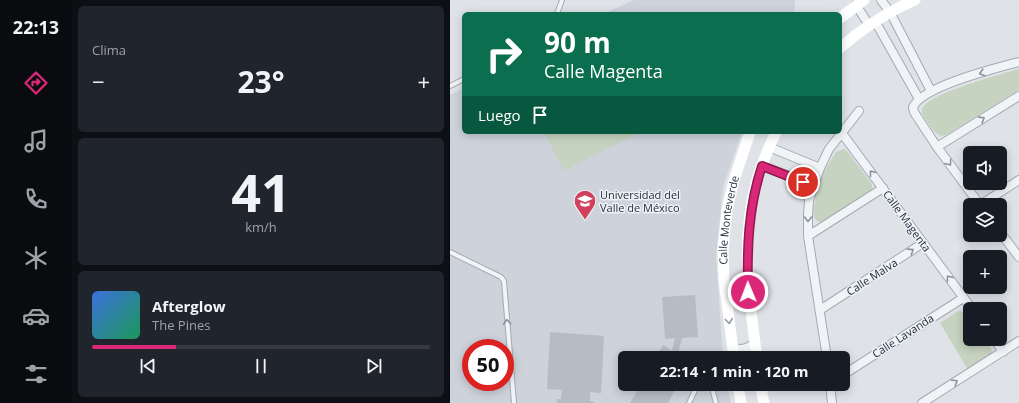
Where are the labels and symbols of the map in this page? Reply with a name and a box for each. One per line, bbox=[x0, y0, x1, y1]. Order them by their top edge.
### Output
one-way arrow bbox=[978, 68, 985, 77]
one-way arrow bbox=[978, 116, 985, 124]
one-way arrow bbox=[944, 159, 951, 166]
pin bbox=[786, 165, 820, 199]
one-way arrow bbox=[869, 170, 876, 177]
street label: Calle Monteverde bbox=[715, 173, 742, 265]
place label: Universidad del Valle de México bbox=[600, 187, 680, 215]
street label: Calle Magenta bbox=[880, 187, 935, 254]
school or university icon: Universidad del Valle de México bbox=[572, 188, 598, 221]
one-way arrow bbox=[804, 216, 812, 222]
one-way arrow bbox=[907, 248, 914, 256]
street label: Calle Malva bbox=[843, 254, 900, 299]
position arrow bbox=[727, 271, 769, 313]
one-way arrow bbox=[947, 275, 954, 282]
street label: Calle Lavanda bbox=[869, 310, 936, 361]
one-way arrow bbox=[724, 318, 733, 324]
one-way arrow bbox=[503, 319, 512, 325]
speed limit sign: 50 bbox=[462, 339, 514, 391]
one-way arrow bbox=[951, 379, 958, 387]

